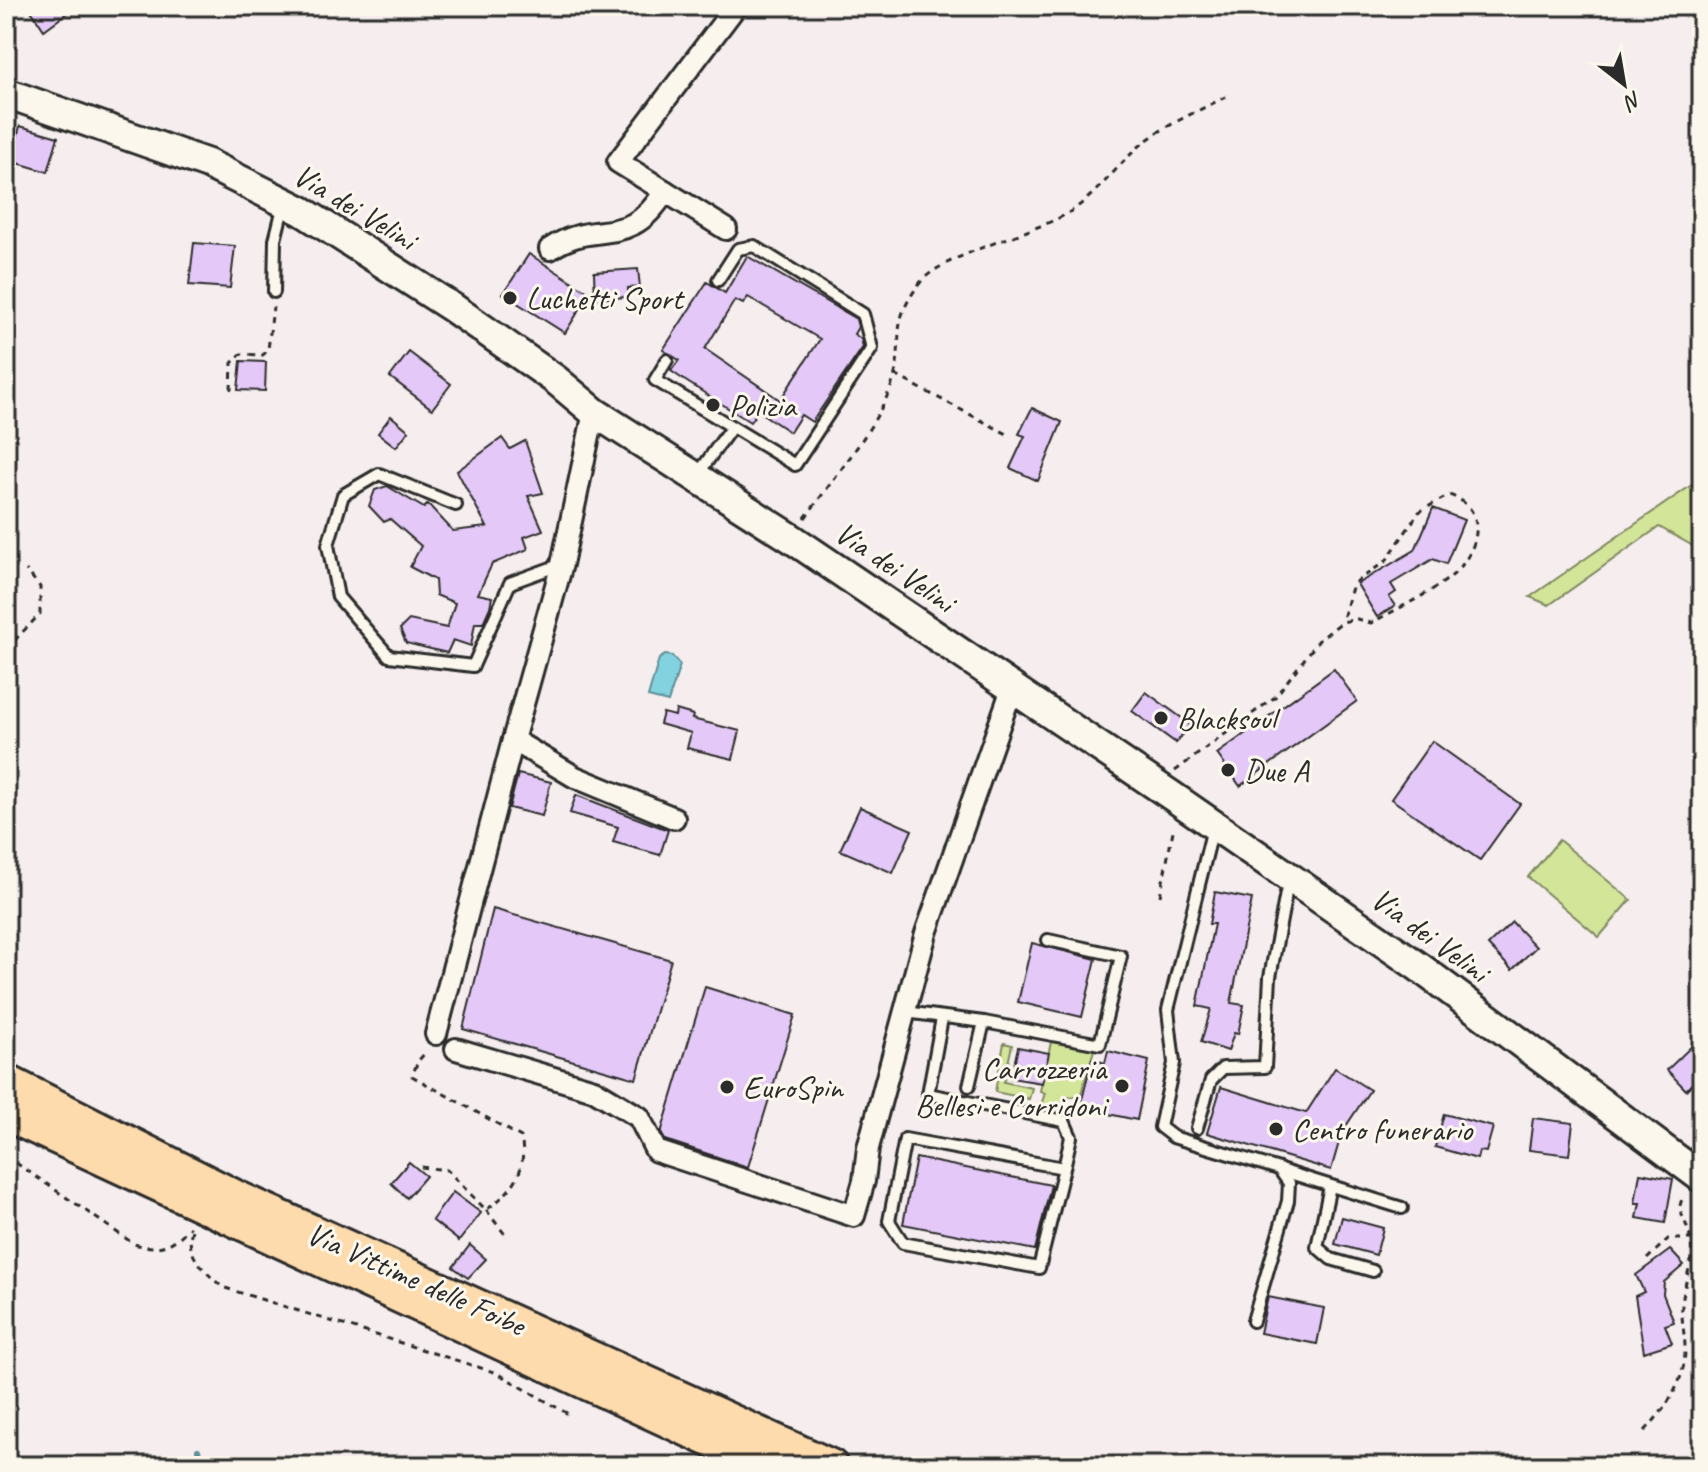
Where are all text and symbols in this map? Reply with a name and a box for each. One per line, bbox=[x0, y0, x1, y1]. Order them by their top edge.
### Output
north arrow bbox=[1584, 44, 1664, 124]
text: N bbox=[1618, 85, 1647, 118]
street label: Via dei Velini bbox=[286, 154, 427, 262]
place label: Luchetti Sport bbox=[526, 278, 686, 319]
marker: Luchetti Sport bbox=[501, 289, 519, 307]
place label: Polizia bbox=[729, 385, 798, 426]
marker: Polizia bbox=[704, 396, 722, 414]
street label: Via dei Velini bbox=[827, 512, 966, 624]
place label: Blacksoul bbox=[1177, 698, 1281, 739]
marker: Blacksoul bbox=[1152, 709, 1170, 727]
place label: Due A bbox=[1244, 750, 1310, 791]
marker: Due A bbox=[1219, 761, 1237, 779]
street label: Via dei Velini bbox=[1363, 878, 1500, 994]
place label: Carrozzeria Bellesi e Corridoni bbox=[915, 1048, 1110, 1126]
place label: EuroSpin bbox=[743, 1067, 844, 1108]
marker: Carrozzeria Bellesi e Corridoni bbox=[1113, 1077, 1131, 1095]
marker: EuroSpin bbox=[718, 1078, 736, 1096]
place label: Centro funerario bbox=[1292, 1109, 1474, 1150]
marker: Centro funerario bbox=[1267, 1120, 1285, 1138]
street label: Via Vittime delle Foibe bbox=[301, 1213, 534, 1346]

